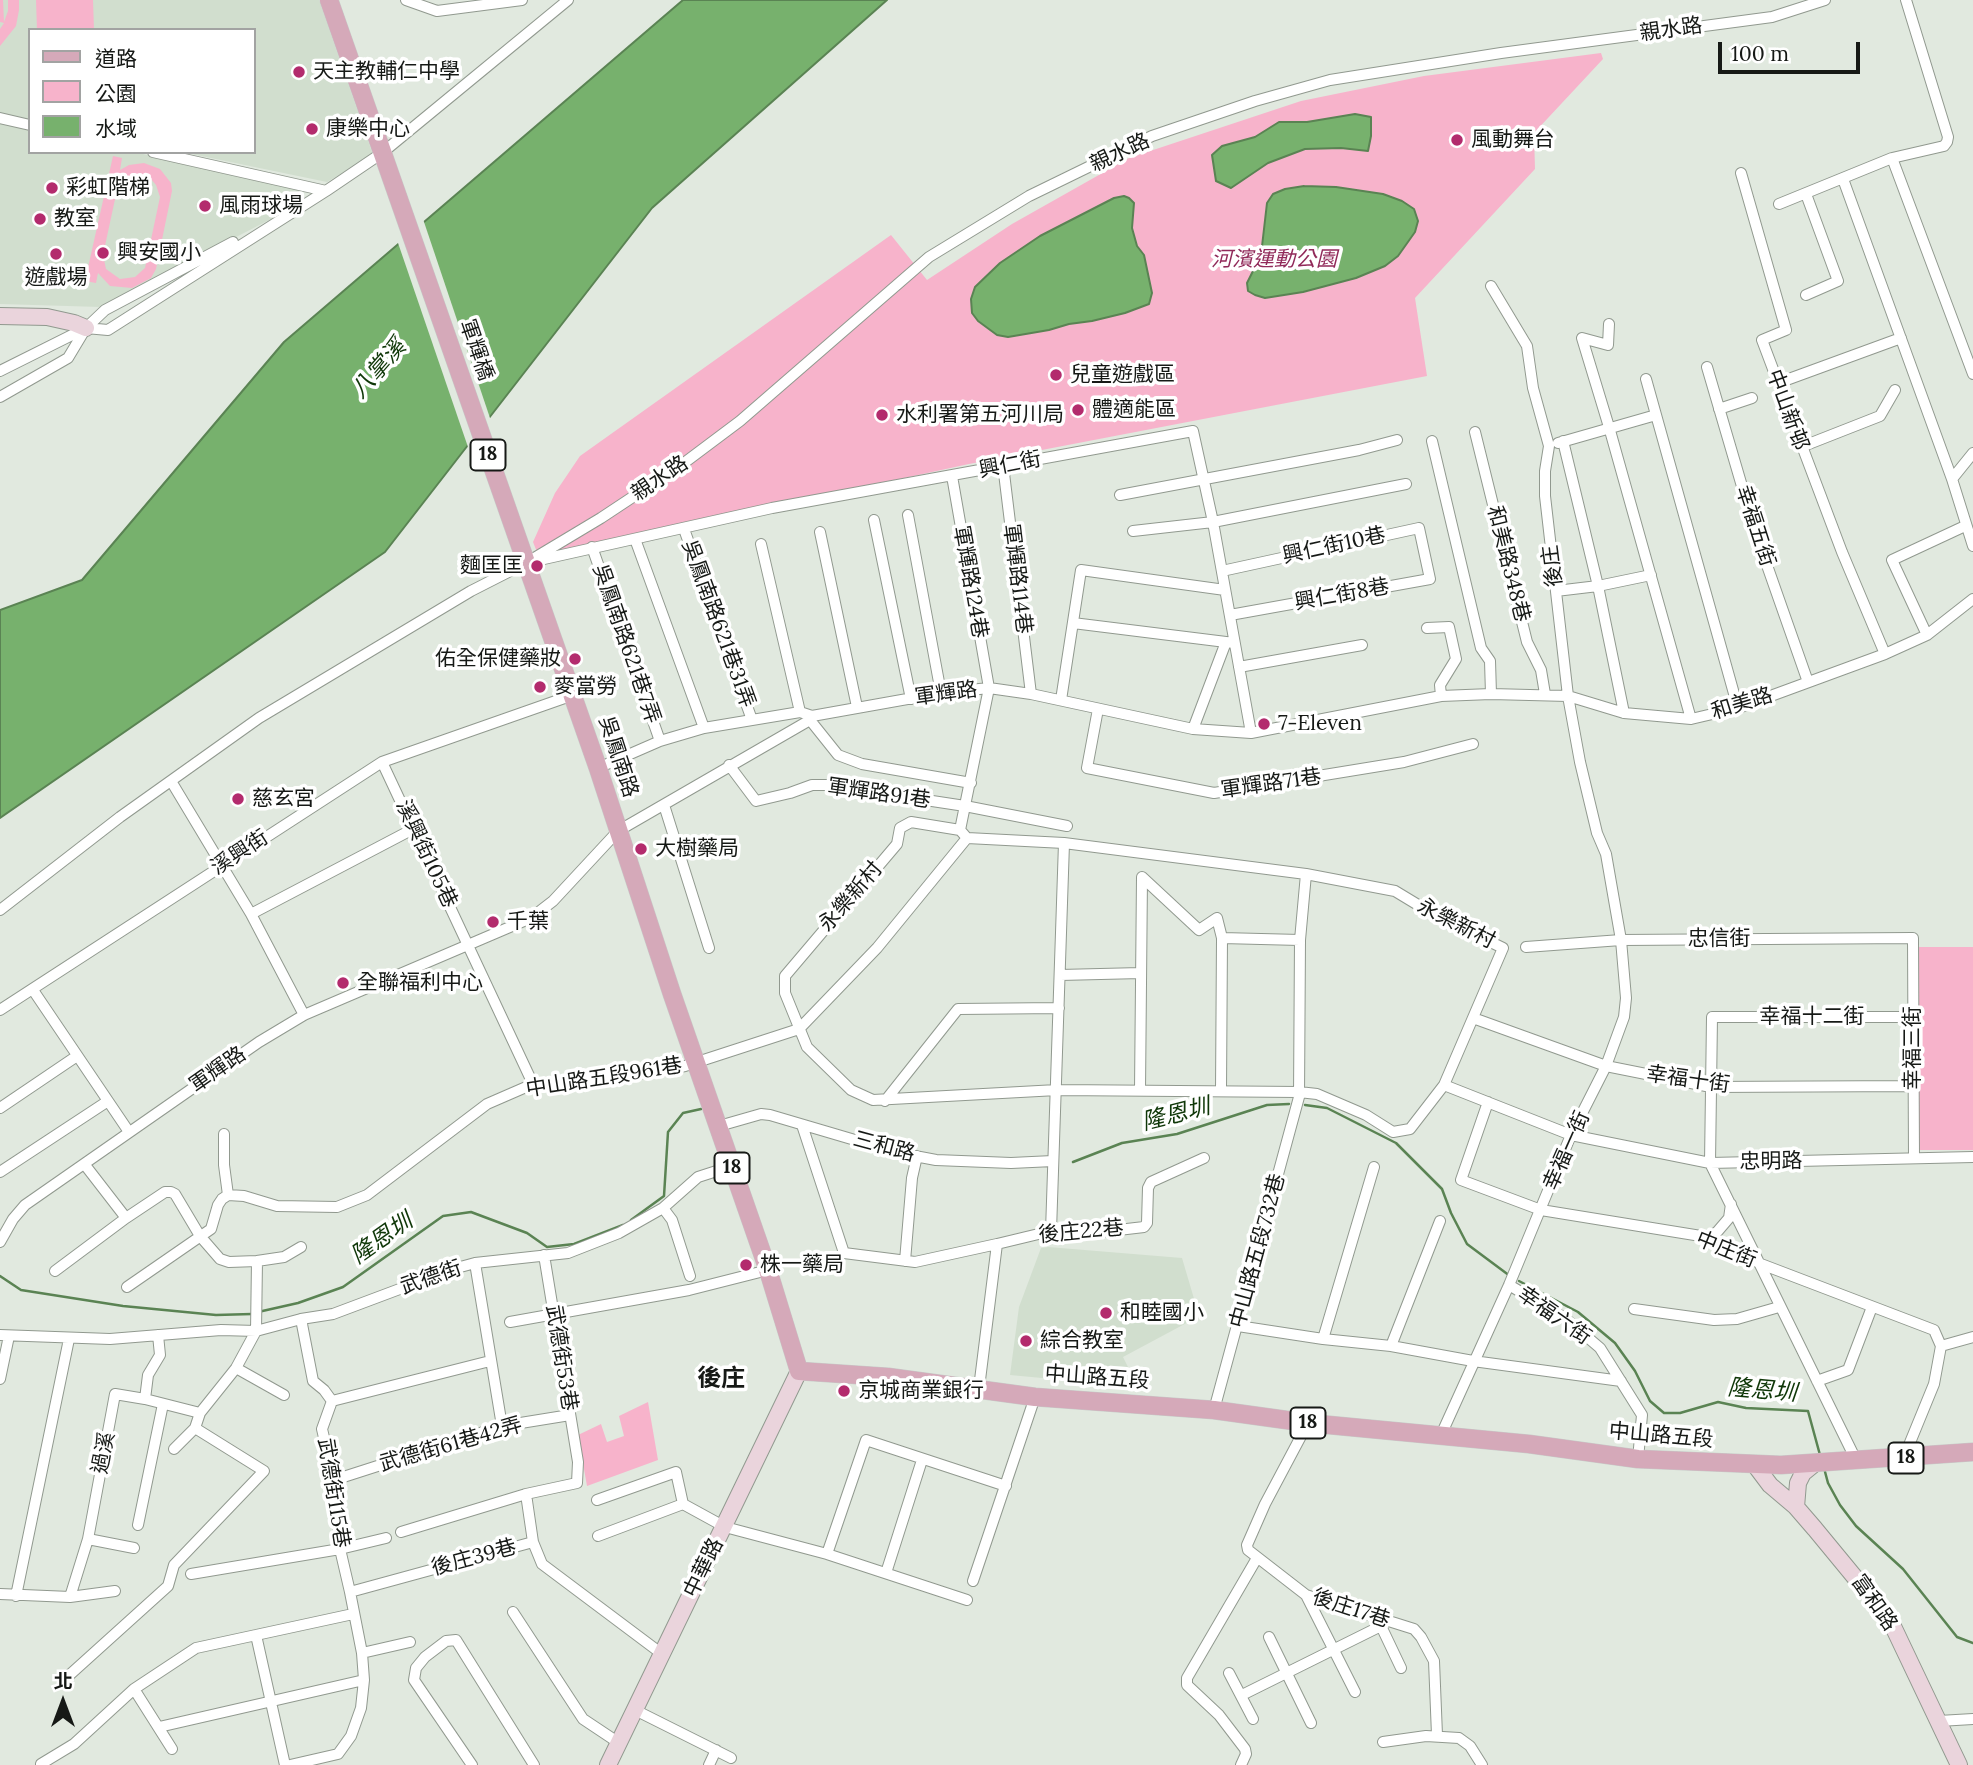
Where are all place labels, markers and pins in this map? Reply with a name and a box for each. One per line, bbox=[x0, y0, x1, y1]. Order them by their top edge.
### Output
place label: 天主教輔仁中學 bbox=[313, 59, 460, 85]
marker: 天主教輔仁中學 bbox=[291, 64, 307, 80]
place label: 康樂中心 bbox=[326, 116, 410, 142]
marker: 康樂中心 bbox=[304, 121, 320, 137]
place label: 風動舞台 bbox=[1471, 127, 1555, 153]
marker: 風動舞台 bbox=[1449, 132, 1465, 148]
place label: 彩虹階梯 bbox=[66, 175, 150, 201]
marker: 彩虹階梯 bbox=[44, 180, 60, 196]
place label: 風雨球場 bbox=[219, 193, 303, 219]
marker: 風雨球場 bbox=[197, 198, 213, 214]
place label: 教室 bbox=[54, 206, 96, 232]
marker: 教室 bbox=[32, 211, 48, 227]
place label: 興安國小 bbox=[117, 240, 201, 266]
marker: 興安國小 bbox=[95, 245, 111, 261]
marker: 遊戲場 bbox=[48, 246, 64, 262]
place label: 遊戲場 bbox=[25, 265, 87, 291]
place label: 兒童遊戲區 bbox=[1070, 362, 1175, 388]
marker: 兒童遊戲區 bbox=[1048, 367, 1064, 383]
place label: 體適能區 bbox=[1092, 397, 1176, 423]
place label: 水利署第五河川局 bbox=[896, 402, 1064, 428]
marker: 體適能區 bbox=[1070, 402, 1086, 418]
marker: 水利署第五河川局 bbox=[874, 407, 890, 423]
place label: 麵匡匡 bbox=[460, 553, 523, 579]
marker: 麵匡匡 bbox=[529, 558, 545, 574]
place label: 佑全保健藥妝 bbox=[435, 646, 561, 672]
marker: 佑全保健藥妝 bbox=[567, 651, 583, 667]
place label: 麥當勞 bbox=[554, 674, 617, 700]
marker: 麥當勞 bbox=[532, 679, 548, 695]
place label: 7-Eleven bbox=[1278, 711, 1362, 737]
marker: 7-Eleven bbox=[1256, 716, 1272, 732]
place label: 慈玄宮 bbox=[252, 786, 315, 812]
marker: 慈玄宮 bbox=[230, 791, 246, 807]
place label: 大樹藥局 bbox=[655, 836, 739, 862]
marker: 大樹藥局 bbox=[633, 841, 649, 857]
place label: 千葉 bbox=[507, 909, 549, 935]
marker: 千葉 bbox=[485, 914, 501, 930]
place label: 全聯福利中心 bbox=[357, 970, 483, 996]
marker: 全聯福利中心 bbox=[335, 975, 351, 991]
place label: 株一藥局 bbox=[760, 1252, 844, 1278]
marker: 株一藥局 bbox=[738, 1257, 754, 1273]
place label: 和睦國小 bbox=[1120, 1300, 1204, 1326]
marker: 和睦國小 bbox=[1098, 1305, 1114, 1321]
place label: 綜合教室 bbox=[1040, 1328, 1124, 1354]
marker: 綜合教室 bbox=[1018, 1333, 1034, 1349]
place label: 京城商業銀行 bbox=[858, 1378, 984, 1404]
marker: 京城商業銀行 bbox=[836, 1383, 852, 1399]

